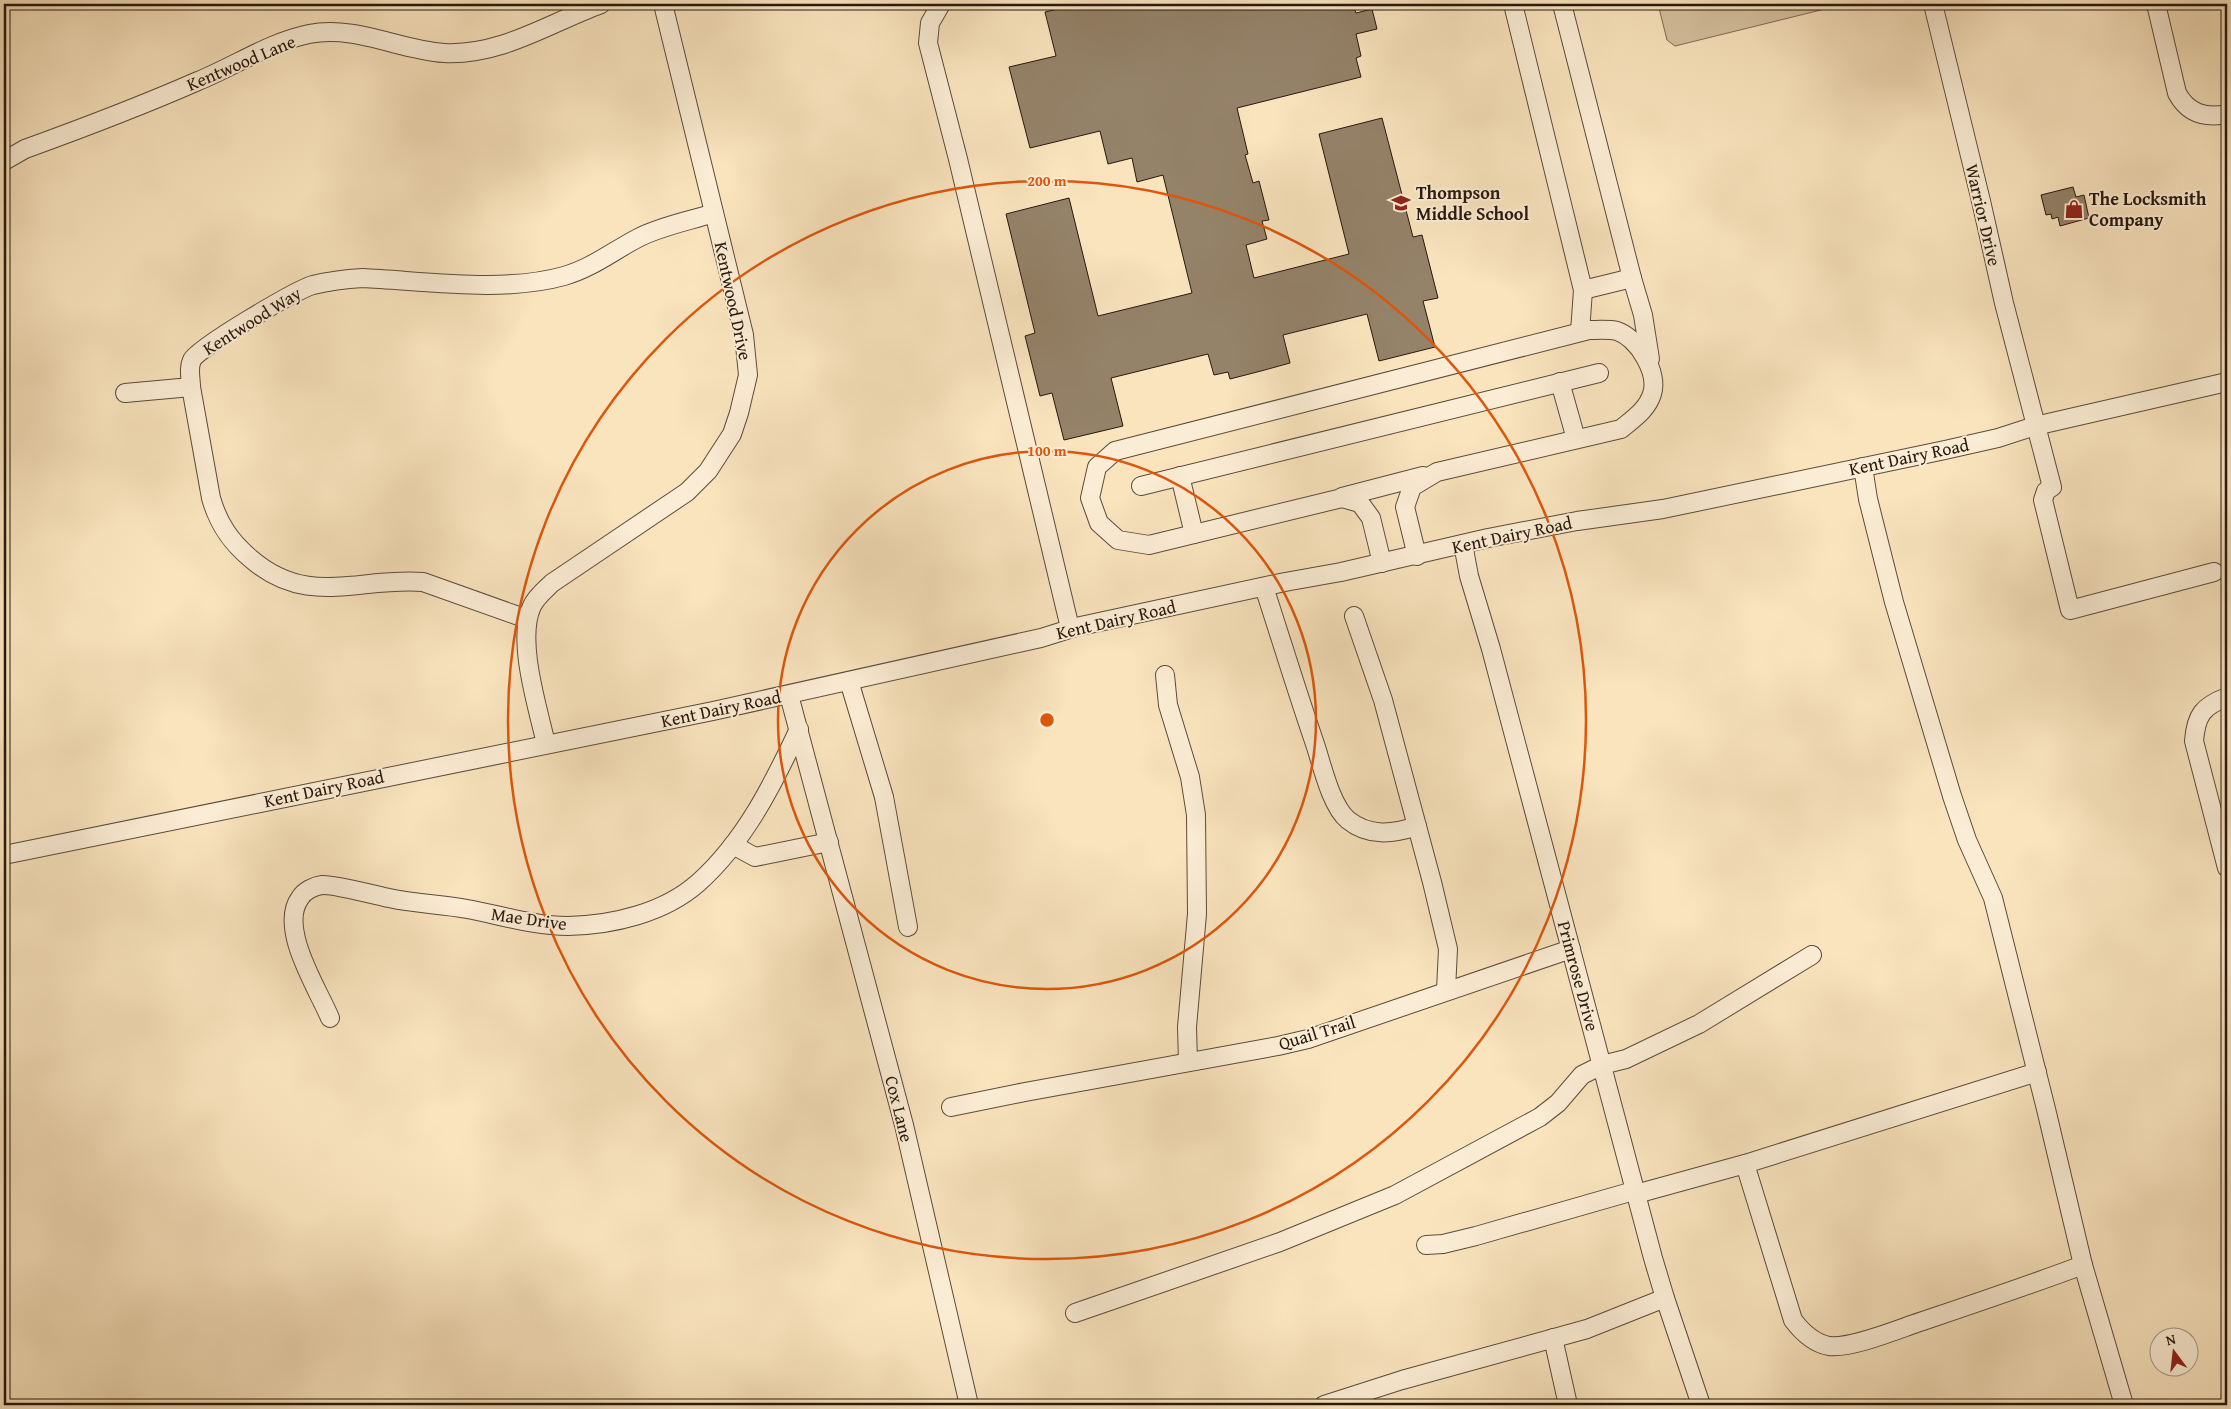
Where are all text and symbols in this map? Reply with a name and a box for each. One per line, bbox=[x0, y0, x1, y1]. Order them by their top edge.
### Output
street label: Kentwood Lane bbox=[182, 27, 299, 98]
street label: Warrior Drive bbox=[1959, 161, 2008, 269]
text: 200 m bbox=[1027, 170, 1067, 191]
place label: Thompson Middle School bbox=[1416, 179, 1529, 227]
place label: The Locksmith Company bbox=[2089, 185, 2207, 233]
school or university icon: Thompson Middle School bbox=[1390, 192, 1412, 214]
shop icon: The Locksmith Company bbox=[2063, 198, 2085, 220]
street label: Kentwood Drive bbox=[708, 239, 759, 363]
street label: Kentwood Way bbox=[197, 279, 306, 362]
street label: Kent Dairy Road bbox=[1846, 431, 1972, 482]
text: 100 m bbox=[1027, 440, 1067, 461]
street label: Kent Dairy Road bbox=[1449, 509, 1575, 560]
street label: Kent Dairy Road bbox=[1053, 593, 1179, 646]
street label: Kent Dairy Road bbox=[658, 683, 784, 734]
centre of rings bbox=[1038, 711, 1056, 729]
street label: Kent Dairy Road bbox=[261, 763, 387, 814]
street label: Mae Drive bbox=[490, 900, 569, 937]
street label: Primrose Drive bbox=[1551, 918, 1606, 1034]
street label: Quail Trail bbox=[1275, 1008, 1359, 1057]
street label: Cox Lane bbox=[878, 1073, 921, 1145]
north arrow bbox=[2148, 1326, 2198, 1376]
text: N bbox=[2164, 1328, 2178, 1350]

